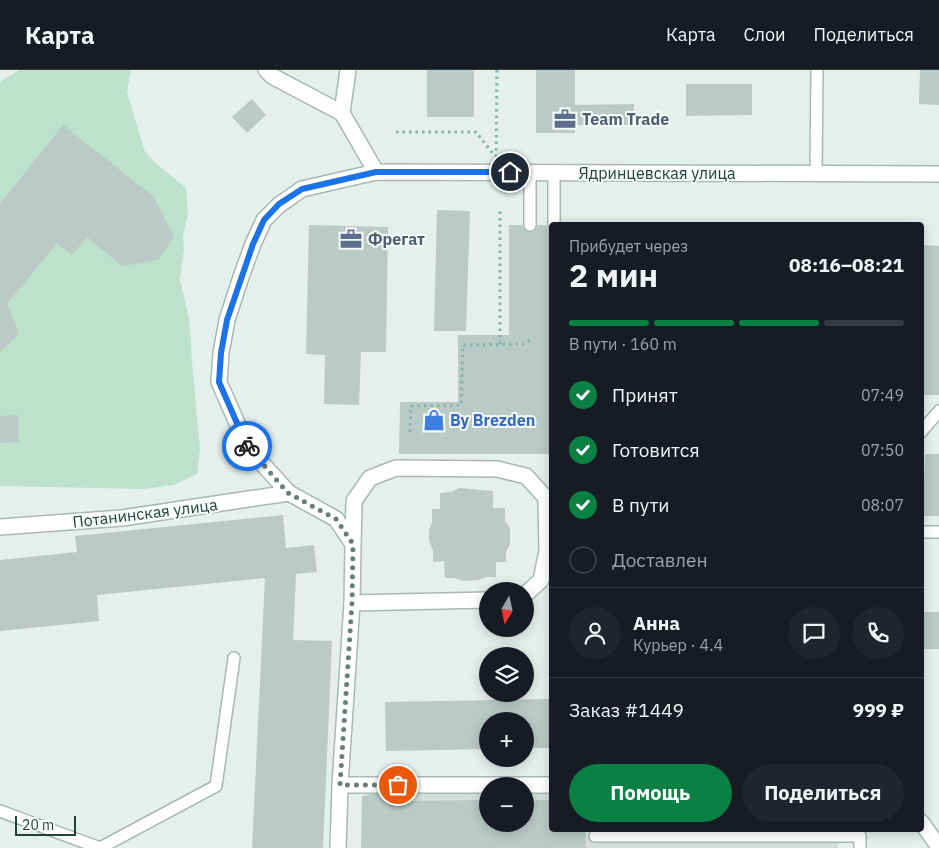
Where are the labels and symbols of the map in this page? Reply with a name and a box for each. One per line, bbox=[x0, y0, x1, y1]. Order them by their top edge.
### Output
office icon: Team Trade bbox=[552, 106, 578, 132]
place label: Team Trade bbox=[582, 109, 669, 129]
pin bbox=[489, 151, 531, 193]
street label: Ядринцевская улица bbox=[578, 163, 736, 183]
office icon: Фрегат bbox=[338, 226, 364, 252]
place label: Фрегат bbox=[368, 229, 425, 249]
shop icon: By Brezden bbox=[421, 407, 447, 433]
place label: By Brezden bbox=[450, 410, 535, 430]
courier bbox=[222, 421, 272, 471]
street label: Потанинская улица bbox=[71, 494, 219, 532]
north arrow bbox=[479, 582, 534, 638]
pin bbox=[377, 764, 419, 806]
scale bar bbox=[15, 813, 76, 836]

